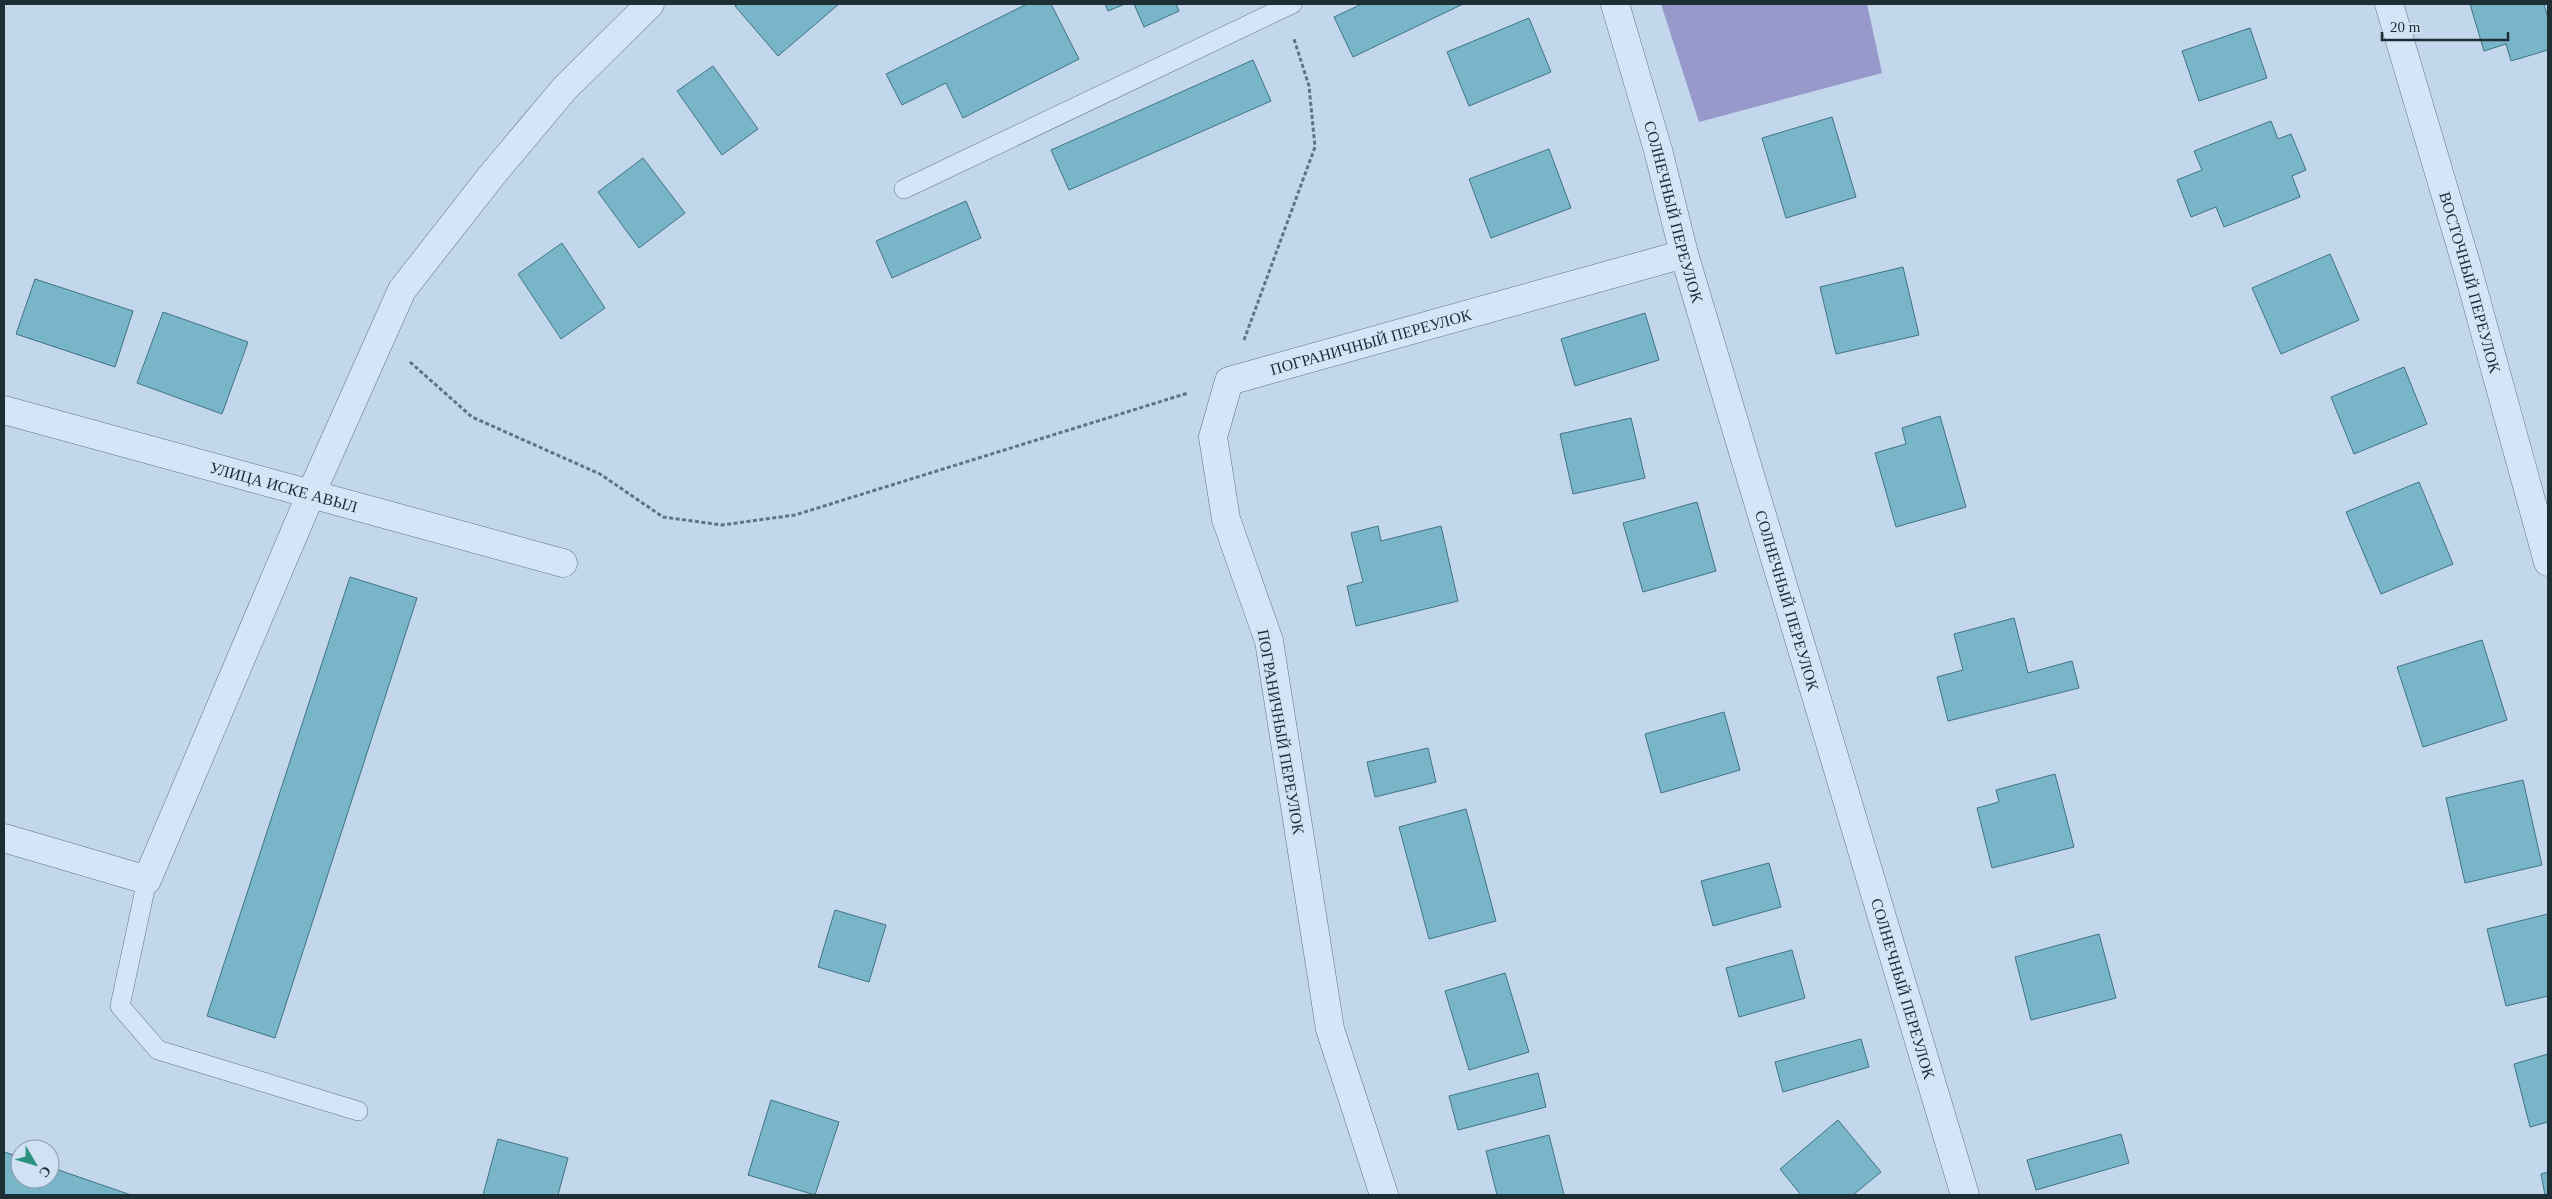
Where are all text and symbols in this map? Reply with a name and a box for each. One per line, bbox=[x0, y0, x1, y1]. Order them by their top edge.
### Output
scale bar bbox=[2382, 10, 2508, 42]
text: 20 m bbox=[2390, 19, 2421, 35]
street label: СОЛНЕЧНЫЙ ПЕРЕУЛОК bbox=[1641, 119, 1707, 305]
street label: ВОСТОЧНЫЙ ПЕРЕУЛОК bbox=[2437, 190, 2504, 375]
street label: ПОГРАНИЧНЫЙ ПЕРЕУЛОК bbox=[1268, 305, 1473, 378]
street label: УЛИЦА ИСКЕ АВЫЛ bbox=[208, 458, 360, 515]
street label: СОЛНЕЧНЫЙ ПЕРЕУЛОК bbox=[1752, 508, 1823, 693]
street label: ПОГРАНИЧНЫЙ ПЕРЕУЛОК bbox=[1255, 628, 1308, 836]
street label: СОЛНЕЧНЫЙ ПЕРЕУЛОК bbox=[1868, 896, 1938, 1081]
north arrow bbox=[10, 1139, 60, 1189]
text: С bbox=[36, 1163, 54, 1180]

